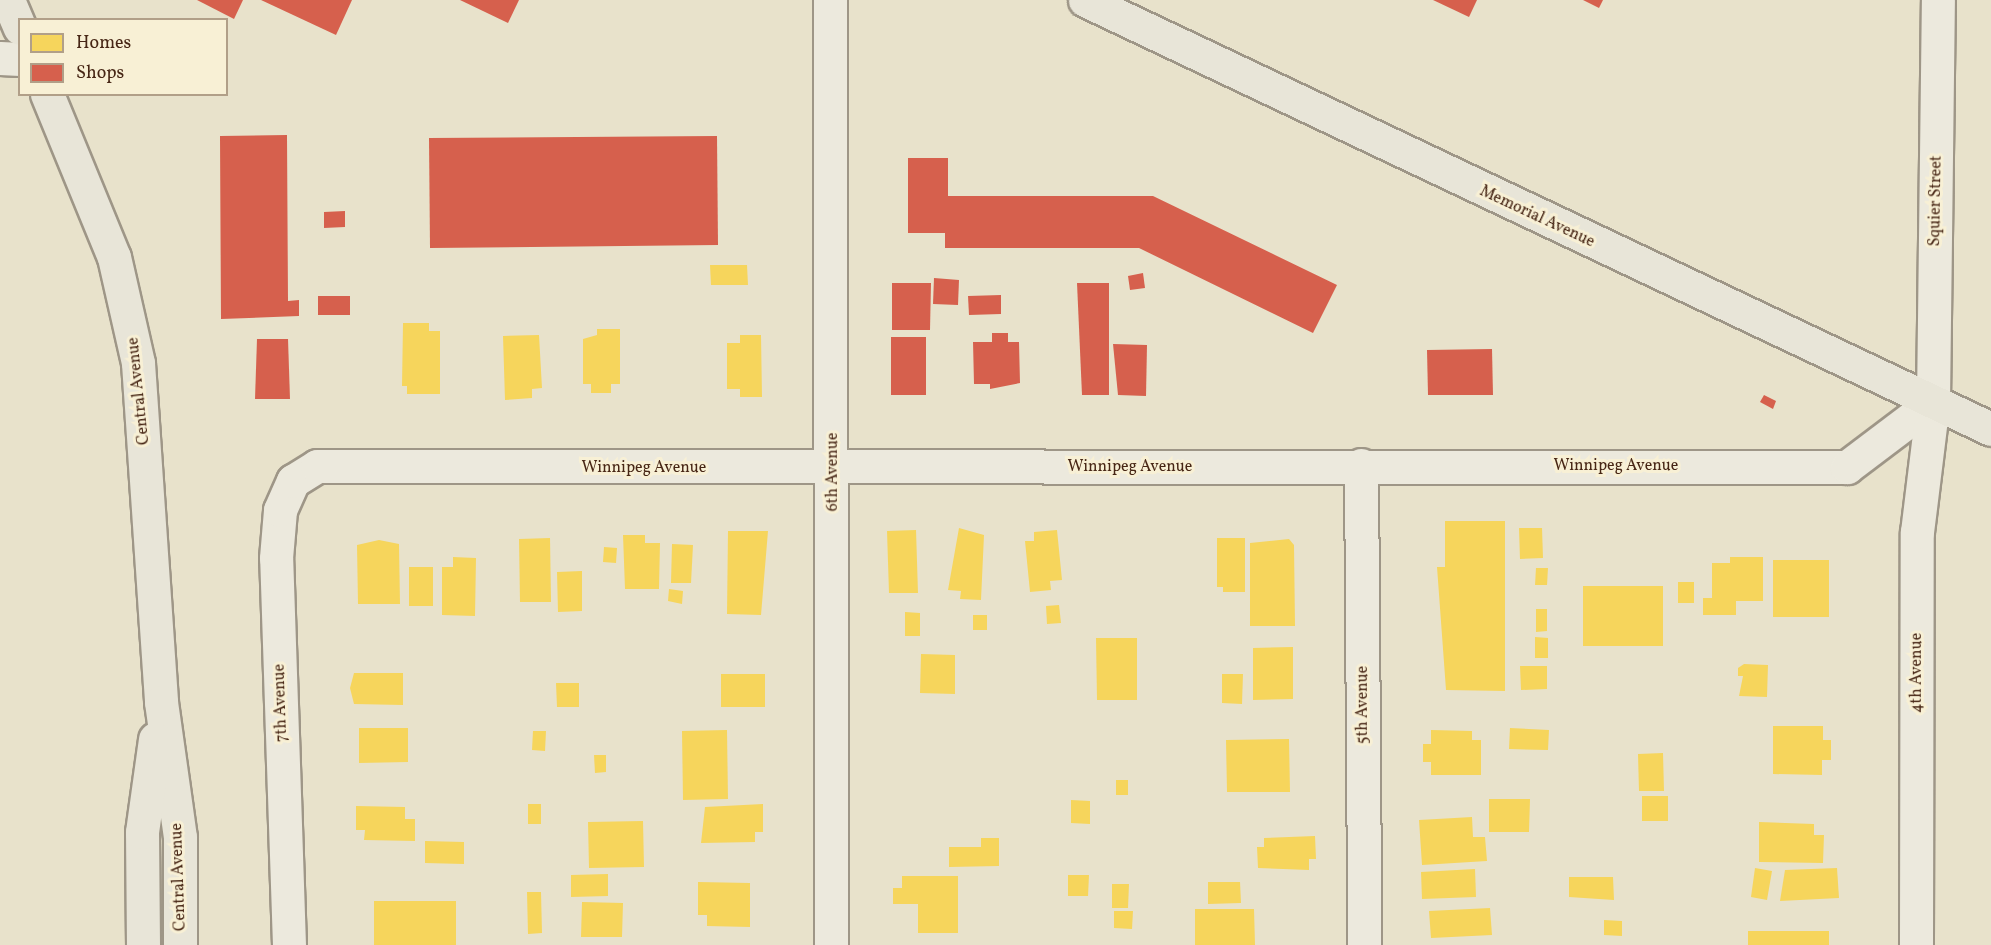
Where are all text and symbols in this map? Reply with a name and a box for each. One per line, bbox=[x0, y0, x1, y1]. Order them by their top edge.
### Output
legend bbox=[18, 18, 228, 96]
text: Homes bbox=[76, 31, 131, 56]
text: Shops bbox=[76, 61, 124, 86]
street label: Squier Street bbox=[1926, 155, 1946, 247]
street label: Memorial Avenue bbox=[1476, 182, 1598, 252]
street label: Central Avenue bbox=[124, 336, 154, 446]
street label: 6th Avenue bbox=[823, 433, 843, 511]
street label: Winnipeg Avenue bbox=[1554, 456, 1678, 476]
street label: Winnipeg Avenue bbox=[1068, 457, 1192, 477]
street label: Winnipeg Avenue bbox=[582, 458, 706, 478]
street label: 4th Avenue bbox=[1907, 633, 1927, 713]
street label: 7th Avenue bbox=[270, 663, 292, 743]
street label: 5th Avenue bbox=[1353, 666, 1373, 744]
street label: Central Avenue bbox=[168, 823, 190, 931]

